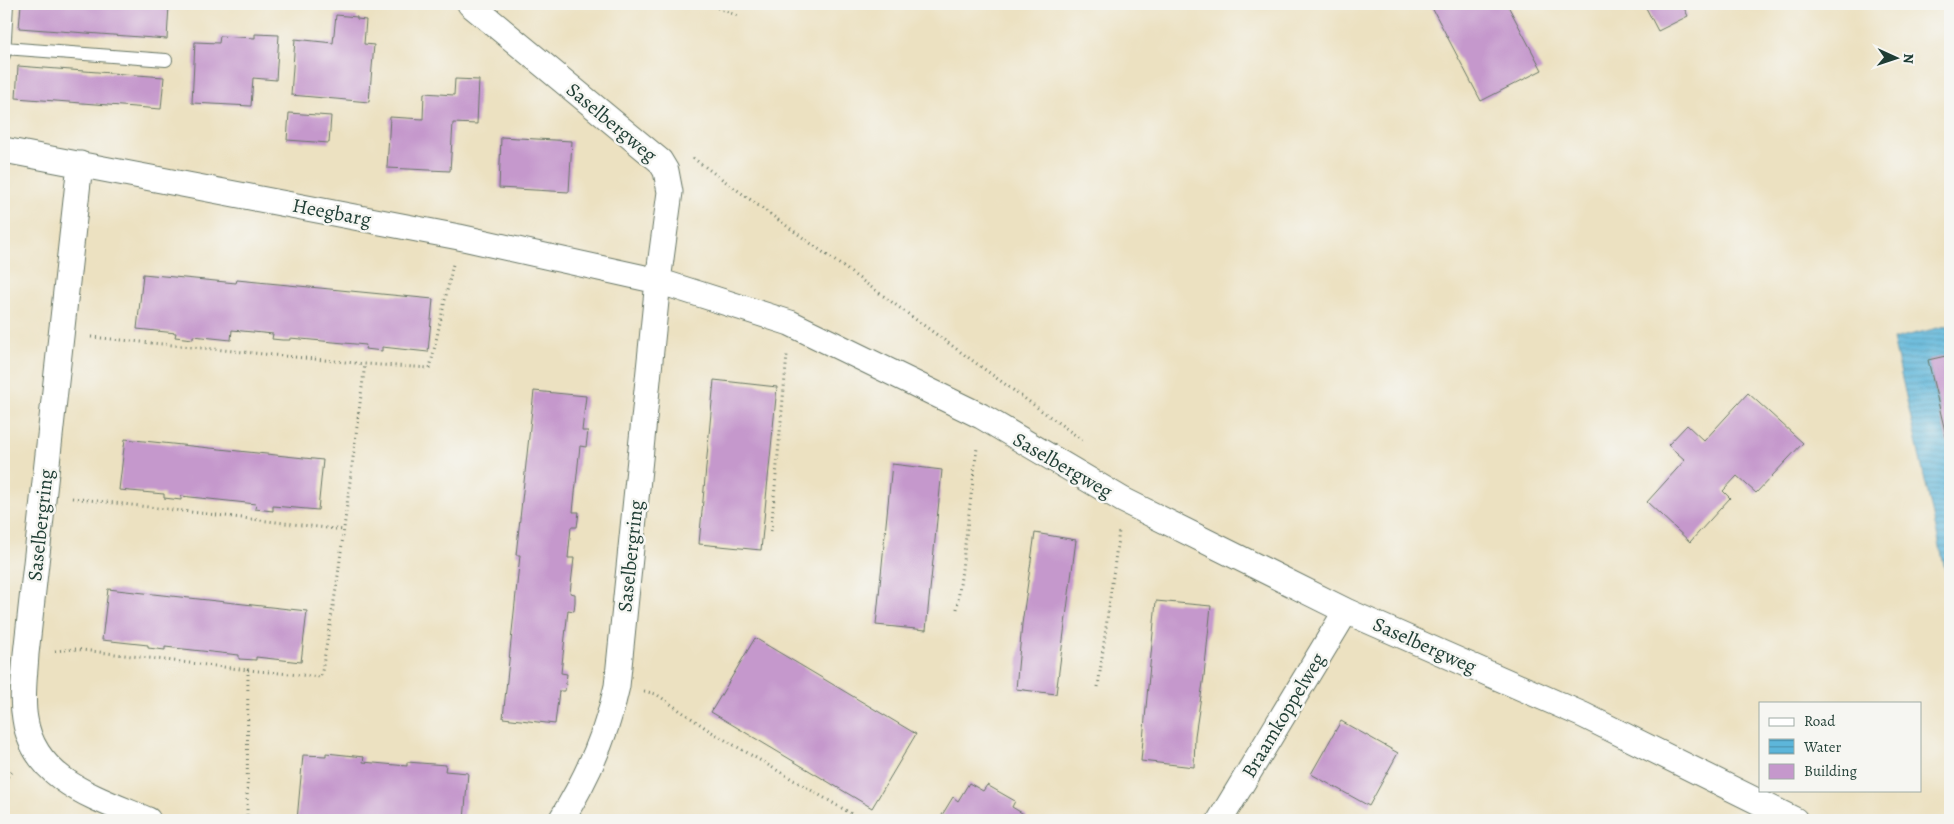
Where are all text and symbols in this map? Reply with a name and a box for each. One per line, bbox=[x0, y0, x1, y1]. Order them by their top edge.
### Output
north arrow bbox=[1872, 32, 1922, 82]
text: N bbox=[1899, 53, 1918, 64]
street label: Saselbergweg bbox=[561, 76, 663, 168]
street label: Heegbarg bbox=[290, 192, 374, 233]
street label: Saselbergweg bbox=[1008, 426, 1117, 505]
street label: Saselbergring bbox=[21, 468, 60, 582]
street label: Saselbergring bbox=[611, 499, 650, 613]
street label: Saselbergweg bbox=[1369, 611, 1481, 680]
street label: Braamkoppelweg bbox=[1235, 648, 1331, 783]
legend bbox=[1759, 702, 1922, 792]
text: Road bbox=[1804, 711, 1836, 731]
text: Water bbox=[1803, 737, 1841, 757]
text: Building bbox=[1804, 761, 1857, 781]

